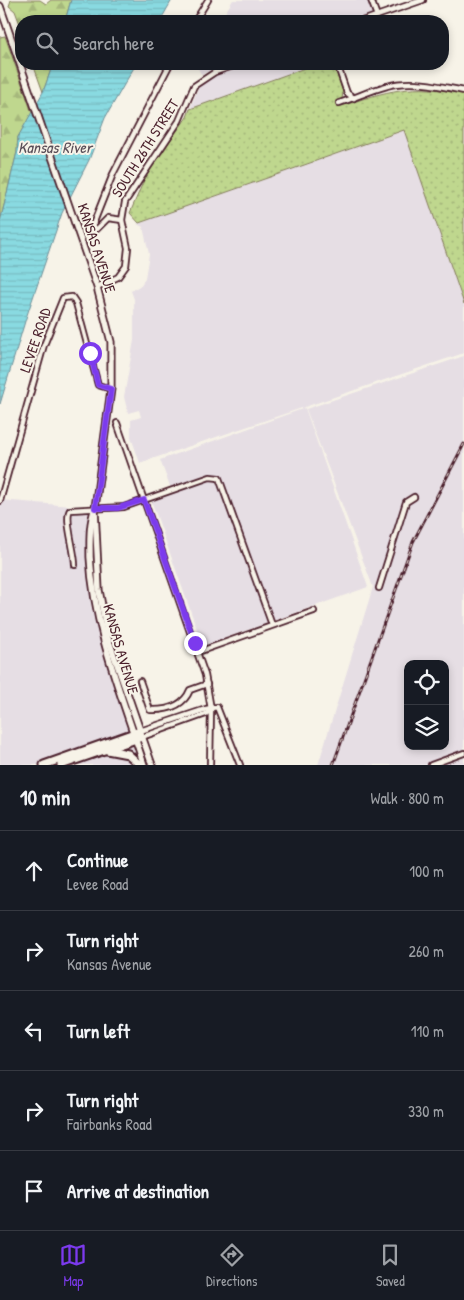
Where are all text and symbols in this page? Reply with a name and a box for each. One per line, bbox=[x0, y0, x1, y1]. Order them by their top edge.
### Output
search box bbox=[15, 15, 449, 70]
icon: search bbox=[33, 29, 61, 57]
text: Search here bbox=[73, 30, 154, 56]
street label: SOUTH 26TH STREET bbox=[106, 94, 184, 201]
water label: Kansas River bbox=[18, 136, 94, 158]
street label: KANSAS AVENUE bbox=[73, 201, 121, 296]
street label: LEVEE ROAD bbox=[14, 304, 56, 375]
route start bbox=[79, 342, 102, 365]
street label: KANSAS AVENUE bbox=[98, 601, 144, 697]
route end bbox=[184, 632, 207, 655]
map controls bbox=[404, 660, 449, 750]
button: locate bbox=[404, 660, 449, 705]
button: layers bbox=[404, 705, 449, 750]
text: 10 min bbox=[20, 783, 70, 812]
text: Walk · 800 m bbox=[371, 787, 444, 809]
text: Continue bbox=[67, 847, 128, 873]
icon: ahead bbox=[20, 857, 48, 885]
text: 100 m bbox=[409, 860, 444, 882]
text: Levee Road bbox=[67, 873, 128, 895]
text: Turn right bbox=[67, 927, 138, 953]
icon: right bbox=[20, 937, 48, 965]
text: 260 m bbox=[408, 940, 444, 962]
text: Kansas Avenue bbox=[67, 953, 152, 975]
icon: left bbox=[20, 1017, 48, 1045]
text: Turn left bbox=[67, 1018, 130, 1044]
text: 110 m bbox=[411, 1020, 444, 1042]
text: Turn right bbox=[67, 1087, 138, 1113]
icon: right bbox=[20, 1097, 48, 1125]
text: 330 m bbox=[408, 1100, 444, 1122]
text: Fairbanks Road bbox=[67, 1113, 152, 1135]
icon: arrive bbox=[20, 1177, 48, 1205]
text: Arrive at destination bbox=[67, 1178, 209, 1204]
tab: Map bbox=[59, 1241, 87, 1290]
tab: Directions bbox=[206, 1241, 257, 1290]
tab: Saved bbox=[376, 1241, 405, 1290]

